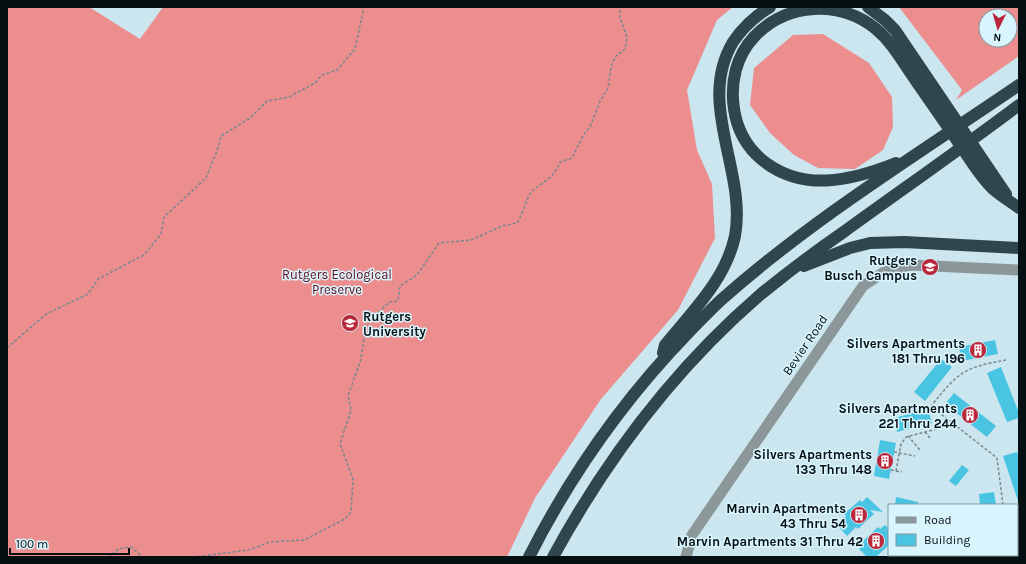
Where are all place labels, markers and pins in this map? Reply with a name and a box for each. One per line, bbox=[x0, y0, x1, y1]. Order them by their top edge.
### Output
place label: Rutgers Busch Campus bbox=[824, 253, 917, 283]
school or university icon: Rutgers Busch Campus bbox=[920, 257, 940, 277]
place label: Rutgers University bbox=[363, 309, 426, 339]
school or university icon: Rutgers University bbox=[340, 313, 360, 333]
place label: Silvers Apartments 181 Thru 196 bbox=[846, 336, 965, 366]
building icon: Silvers Apartments 181 Thru 196 bbox=[968, 340, 988, 360]
place label: Silvers Apartments 221 Thru 244 bbox=[838, 401, 957, 431]
building icon: Silvers Apartments 221 Thru 244 bbox=[960, 405, 980, 425]
place label: Silvers Apartments 133 Thru 148 bbox=[753, 447, 872, 477]
building icon: Silvers Apartments 133 Thru 148 bbox=[875, 451, 895, 471]
place label: Marvin Apartments 43 Thru 54 bbox=[726, 501, 846, 531]
building icon: Marvin Apartments 43 Thru 54 bbox=[849, 505, 869, 525]
building icon: Marvin Apartments 31 Thru 42 bbox=[866, 531, 886, 551]
place label: Marvin Apartments 31 Thru 42 bbox=[677, 534, 863, 549]

